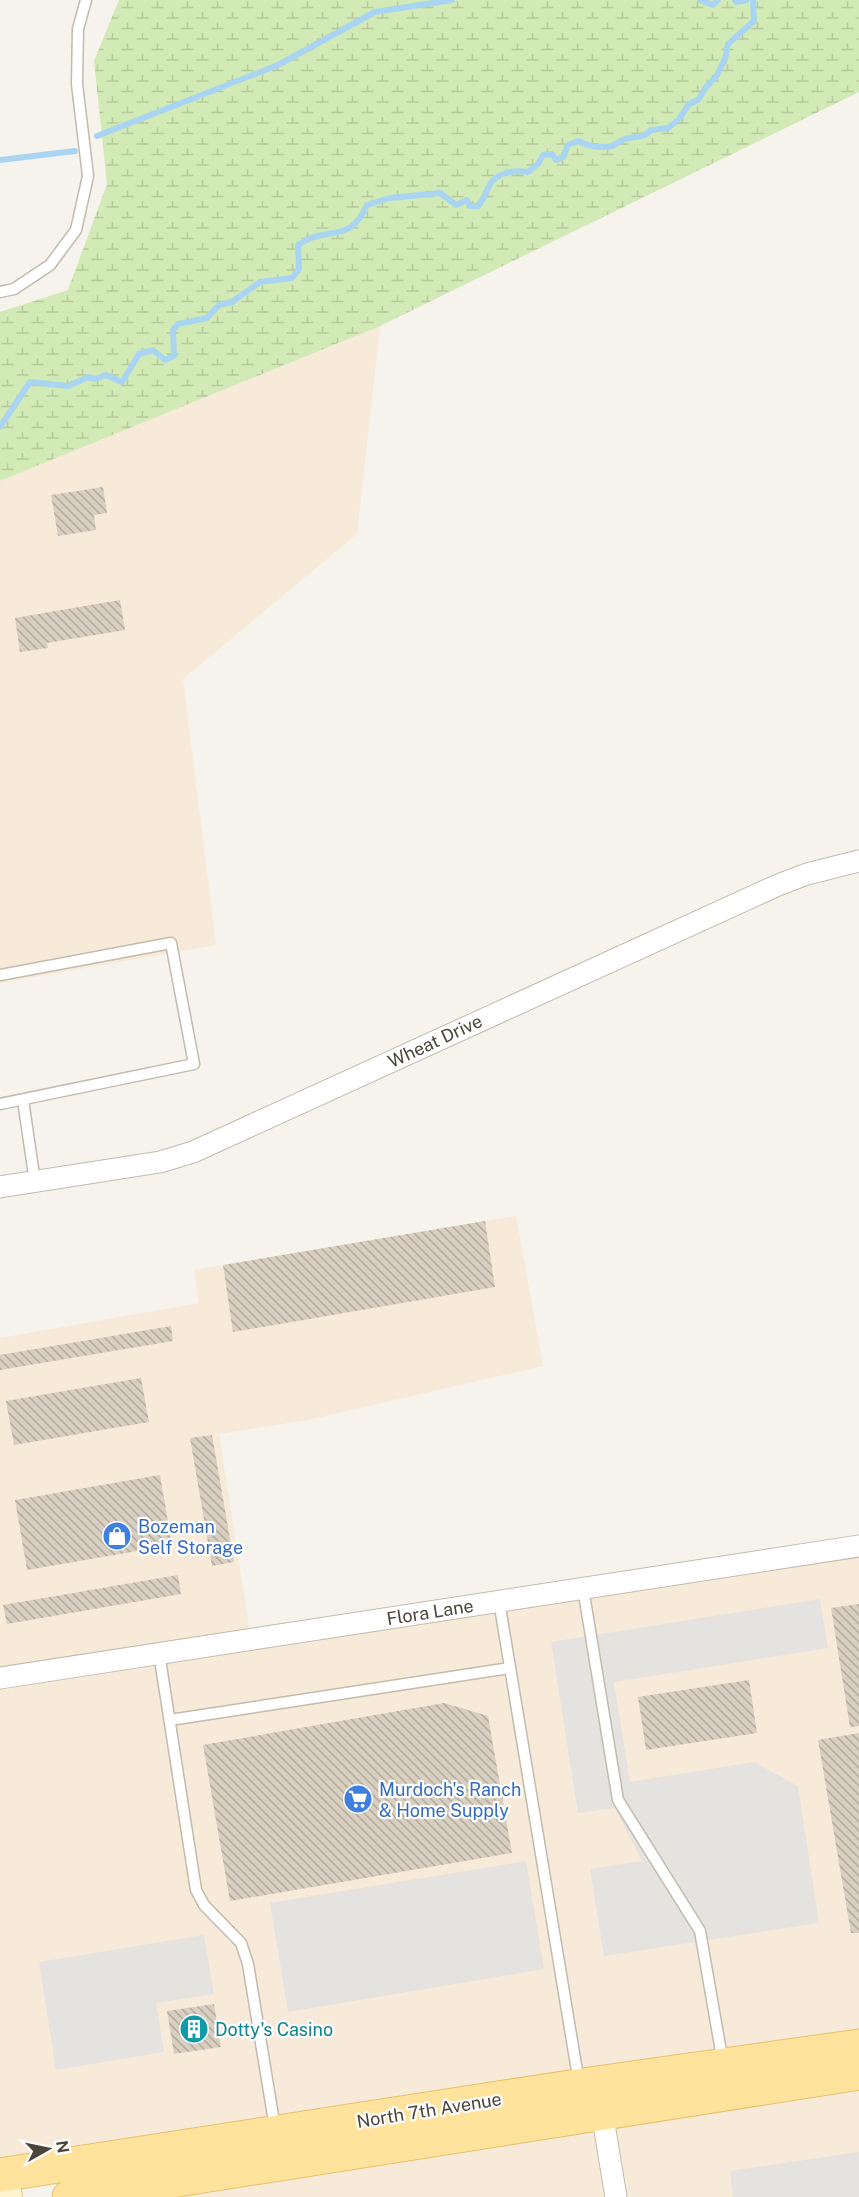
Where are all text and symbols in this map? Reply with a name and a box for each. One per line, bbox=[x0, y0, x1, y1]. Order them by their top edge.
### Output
street label: Wheat Drive bbox=[385, 1010, 485, 1072]
place label: Bozeman Self Storage bbox=[138, 1516, 243, 1558]
shop icon: Bozeman Self Storage bbox=[101, 1520, 133, 1552]
street label: Flora Lane bbox=[385, 1595, 475, 1629]
place label: Murdoch's Ranch & Home Supply bbox=[379, 1779, 521, 1821]
supermarket icon: Murdoch's Ranch & Home Supply bbox=[342, 1783, 374, 1815]
building icon: Dotty's Casino bbox=[178, 2013, 210, 2045]
place label: Dotty's Casino bbox=[215, 2019, 333, 2040]
street label: North 7th Avenue bbox=[355, 2088, 503, 2132]
north arrow bbox=[18, 2119, 78, 2179]
text: N bbox=[52, 2139, 73, 2154]

